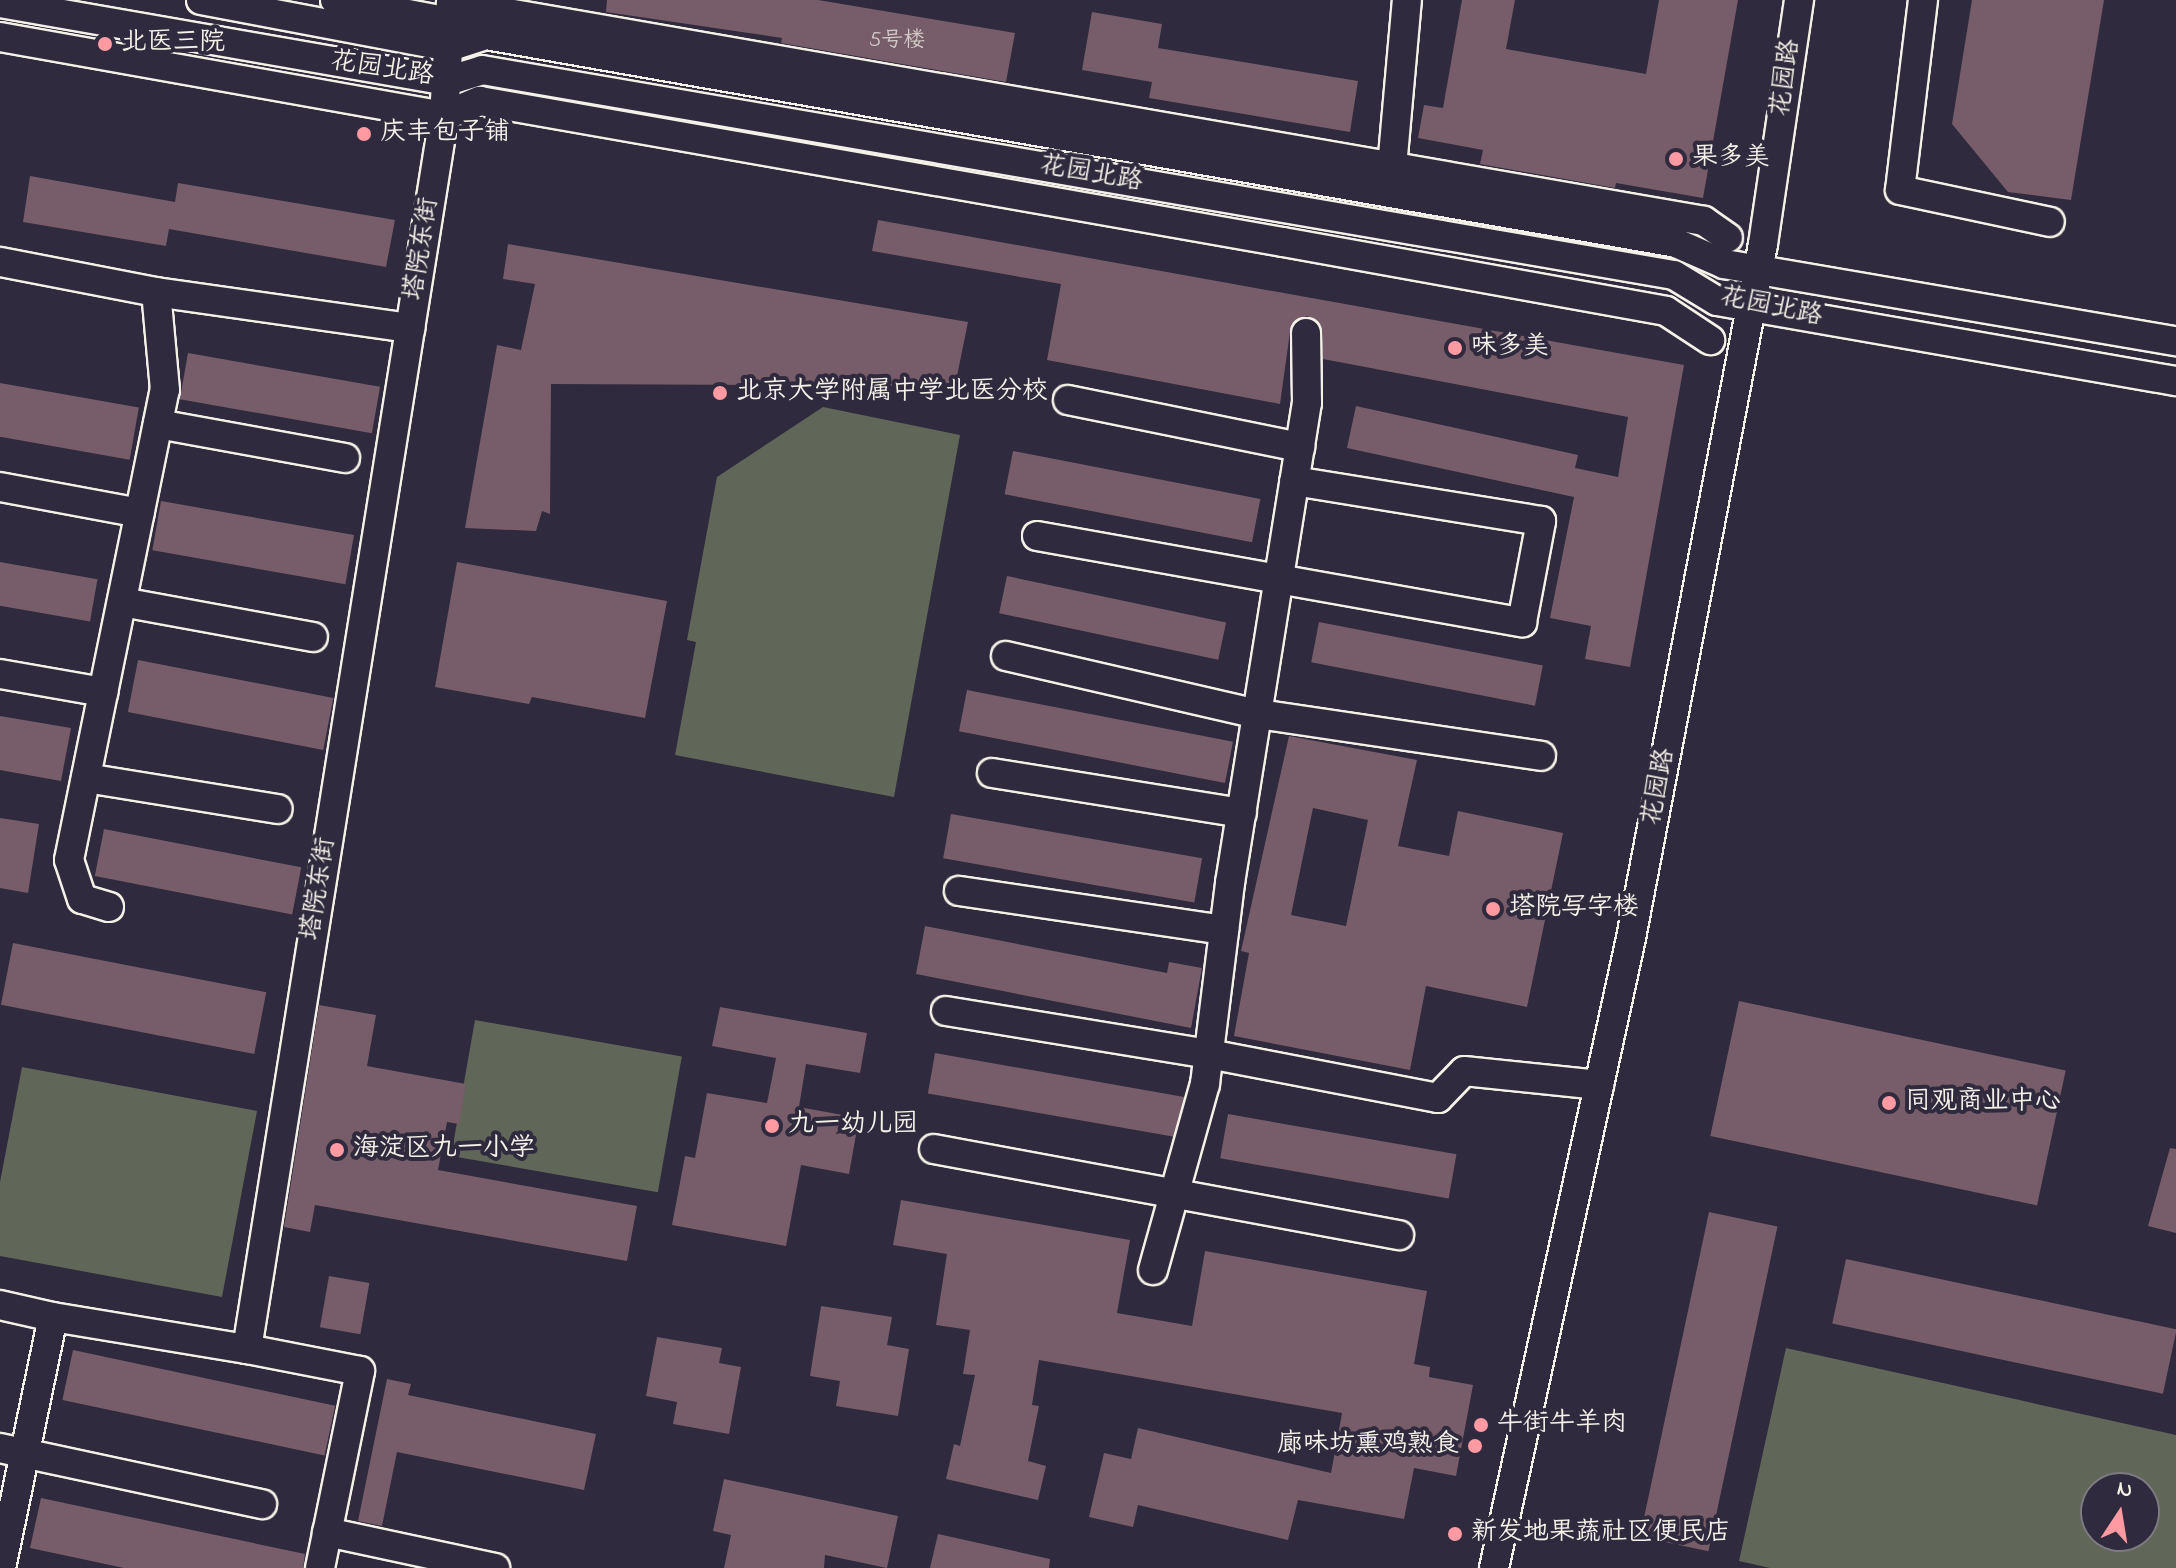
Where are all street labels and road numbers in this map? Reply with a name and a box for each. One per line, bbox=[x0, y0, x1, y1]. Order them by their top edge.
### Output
street label: 花园路 bbox=[1766, 37, 1808, 119]
street label: 花园北路 bbox=[328, 46, 436, 94]
street label: 花园北路 bbox=[1037, 151, 1145, 199]
street label: 塔院东街 bbox=[399, 195, 447, 303]
street label: 花园北路 bbox=[1717, 282, 1825, 334]
street label: 花园路 bbox=[1637, 746, 1683, 828]
street label: 塔院东街 bbox=[296, 835, 344, 943]

